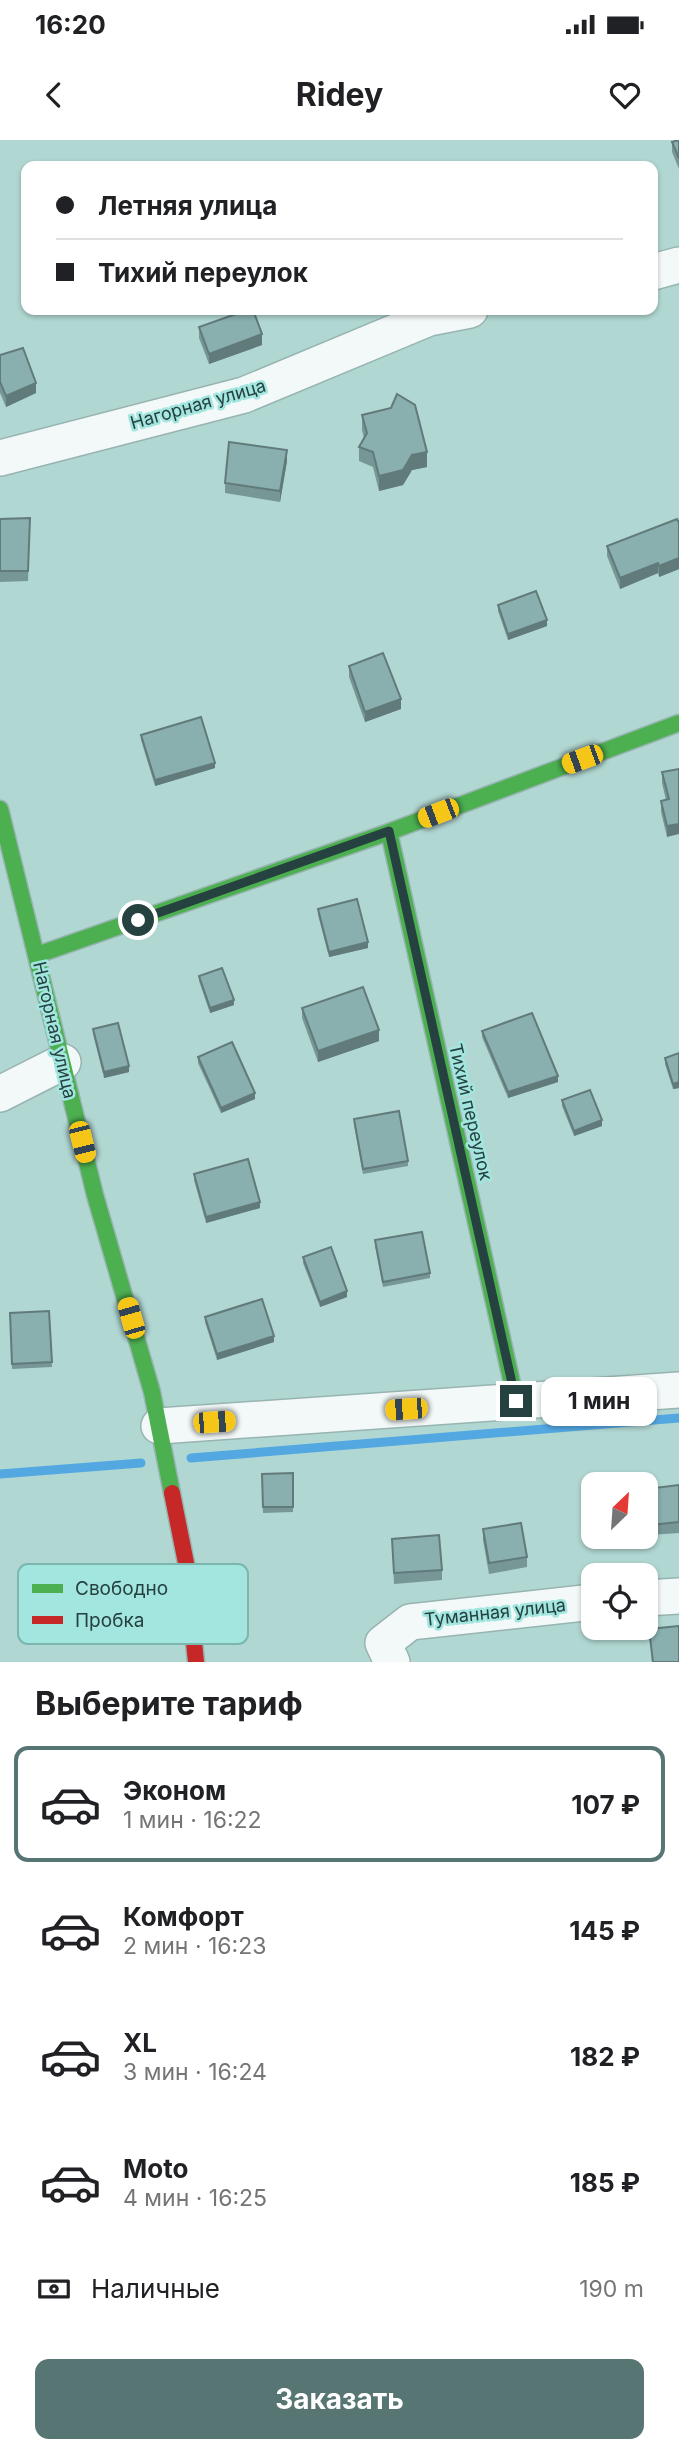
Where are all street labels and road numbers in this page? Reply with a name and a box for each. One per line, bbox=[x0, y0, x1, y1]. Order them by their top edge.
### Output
street label: Нагорная улица bbox=[128, 375, 268, 433]
street label: Нагорная улица bbox=[29, 960, 81, 1100]
street label: Тихий переулок bbox=[445, 1041, 497, 1183]
street label: Туманная улица bbox=[423, 1594, 567, 1630]

